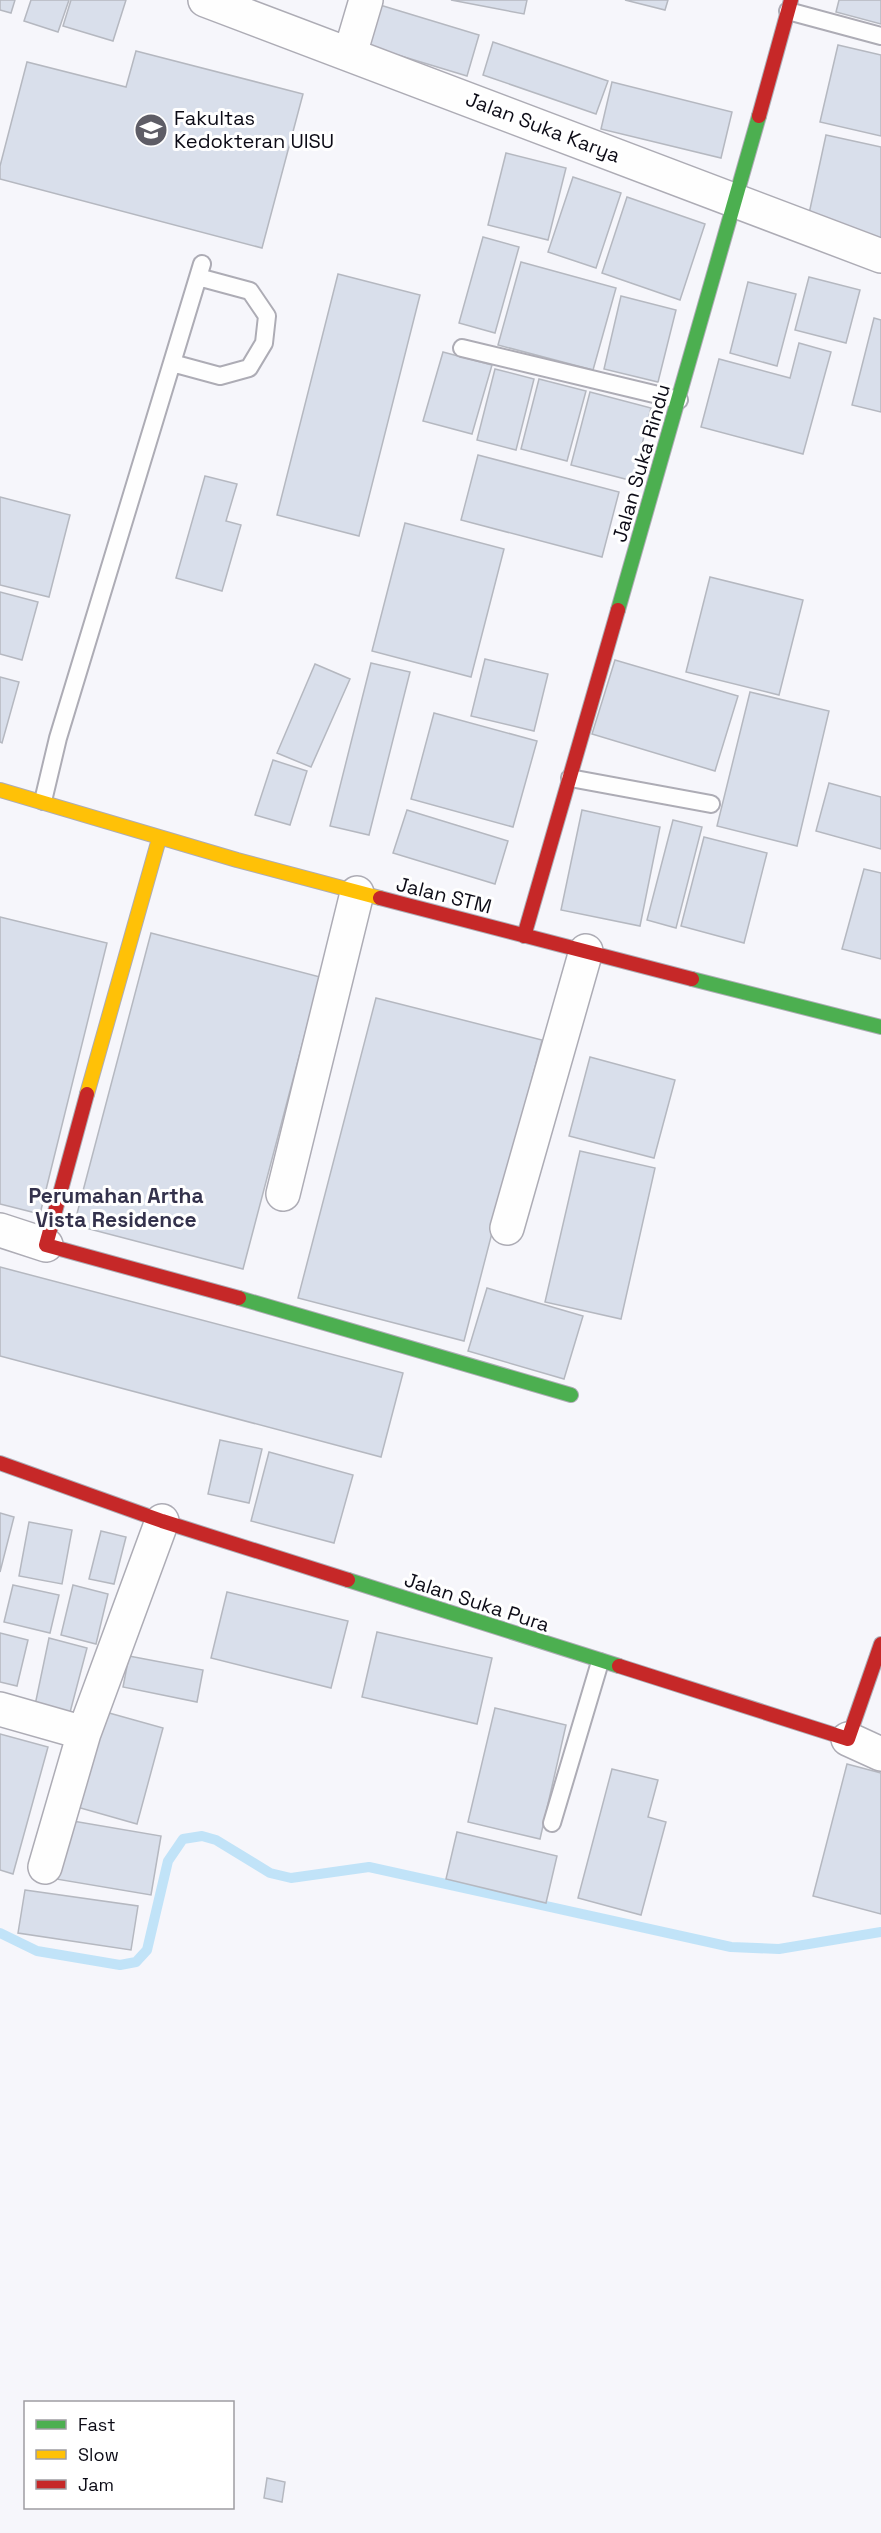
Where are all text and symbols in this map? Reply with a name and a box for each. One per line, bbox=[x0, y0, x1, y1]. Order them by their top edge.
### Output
street label: Jalan Suka Karya bbox=[462, 86, 624, 168]
place label: Fakultas Kedokteran UISU bbox=[174, 105, 334, 154]
school or university icon: Fakultas Kedokteran UISU bbox=[133, 112, 169, 148]
street label: Jalan Suka Rindu bbox=[606, 381, 676, 545]
street label: Jalan STM bbox=[394, 871, 494, 919]
district label: Perumahan Artha Vista Residence bbox=[28, 1182, 204, 1233]
street label: Jalan Suka Pura bbox=[401, 1566, 553, 1638]
legend bbox=[24, 2401, 234, 2509]
text: Fast bbox=[78, 2413, 115, 2436]
text: Slow bbox=[78, 2443, 119, 2466]
text: Jam bbox=[78, 2473, 114, 2496]

